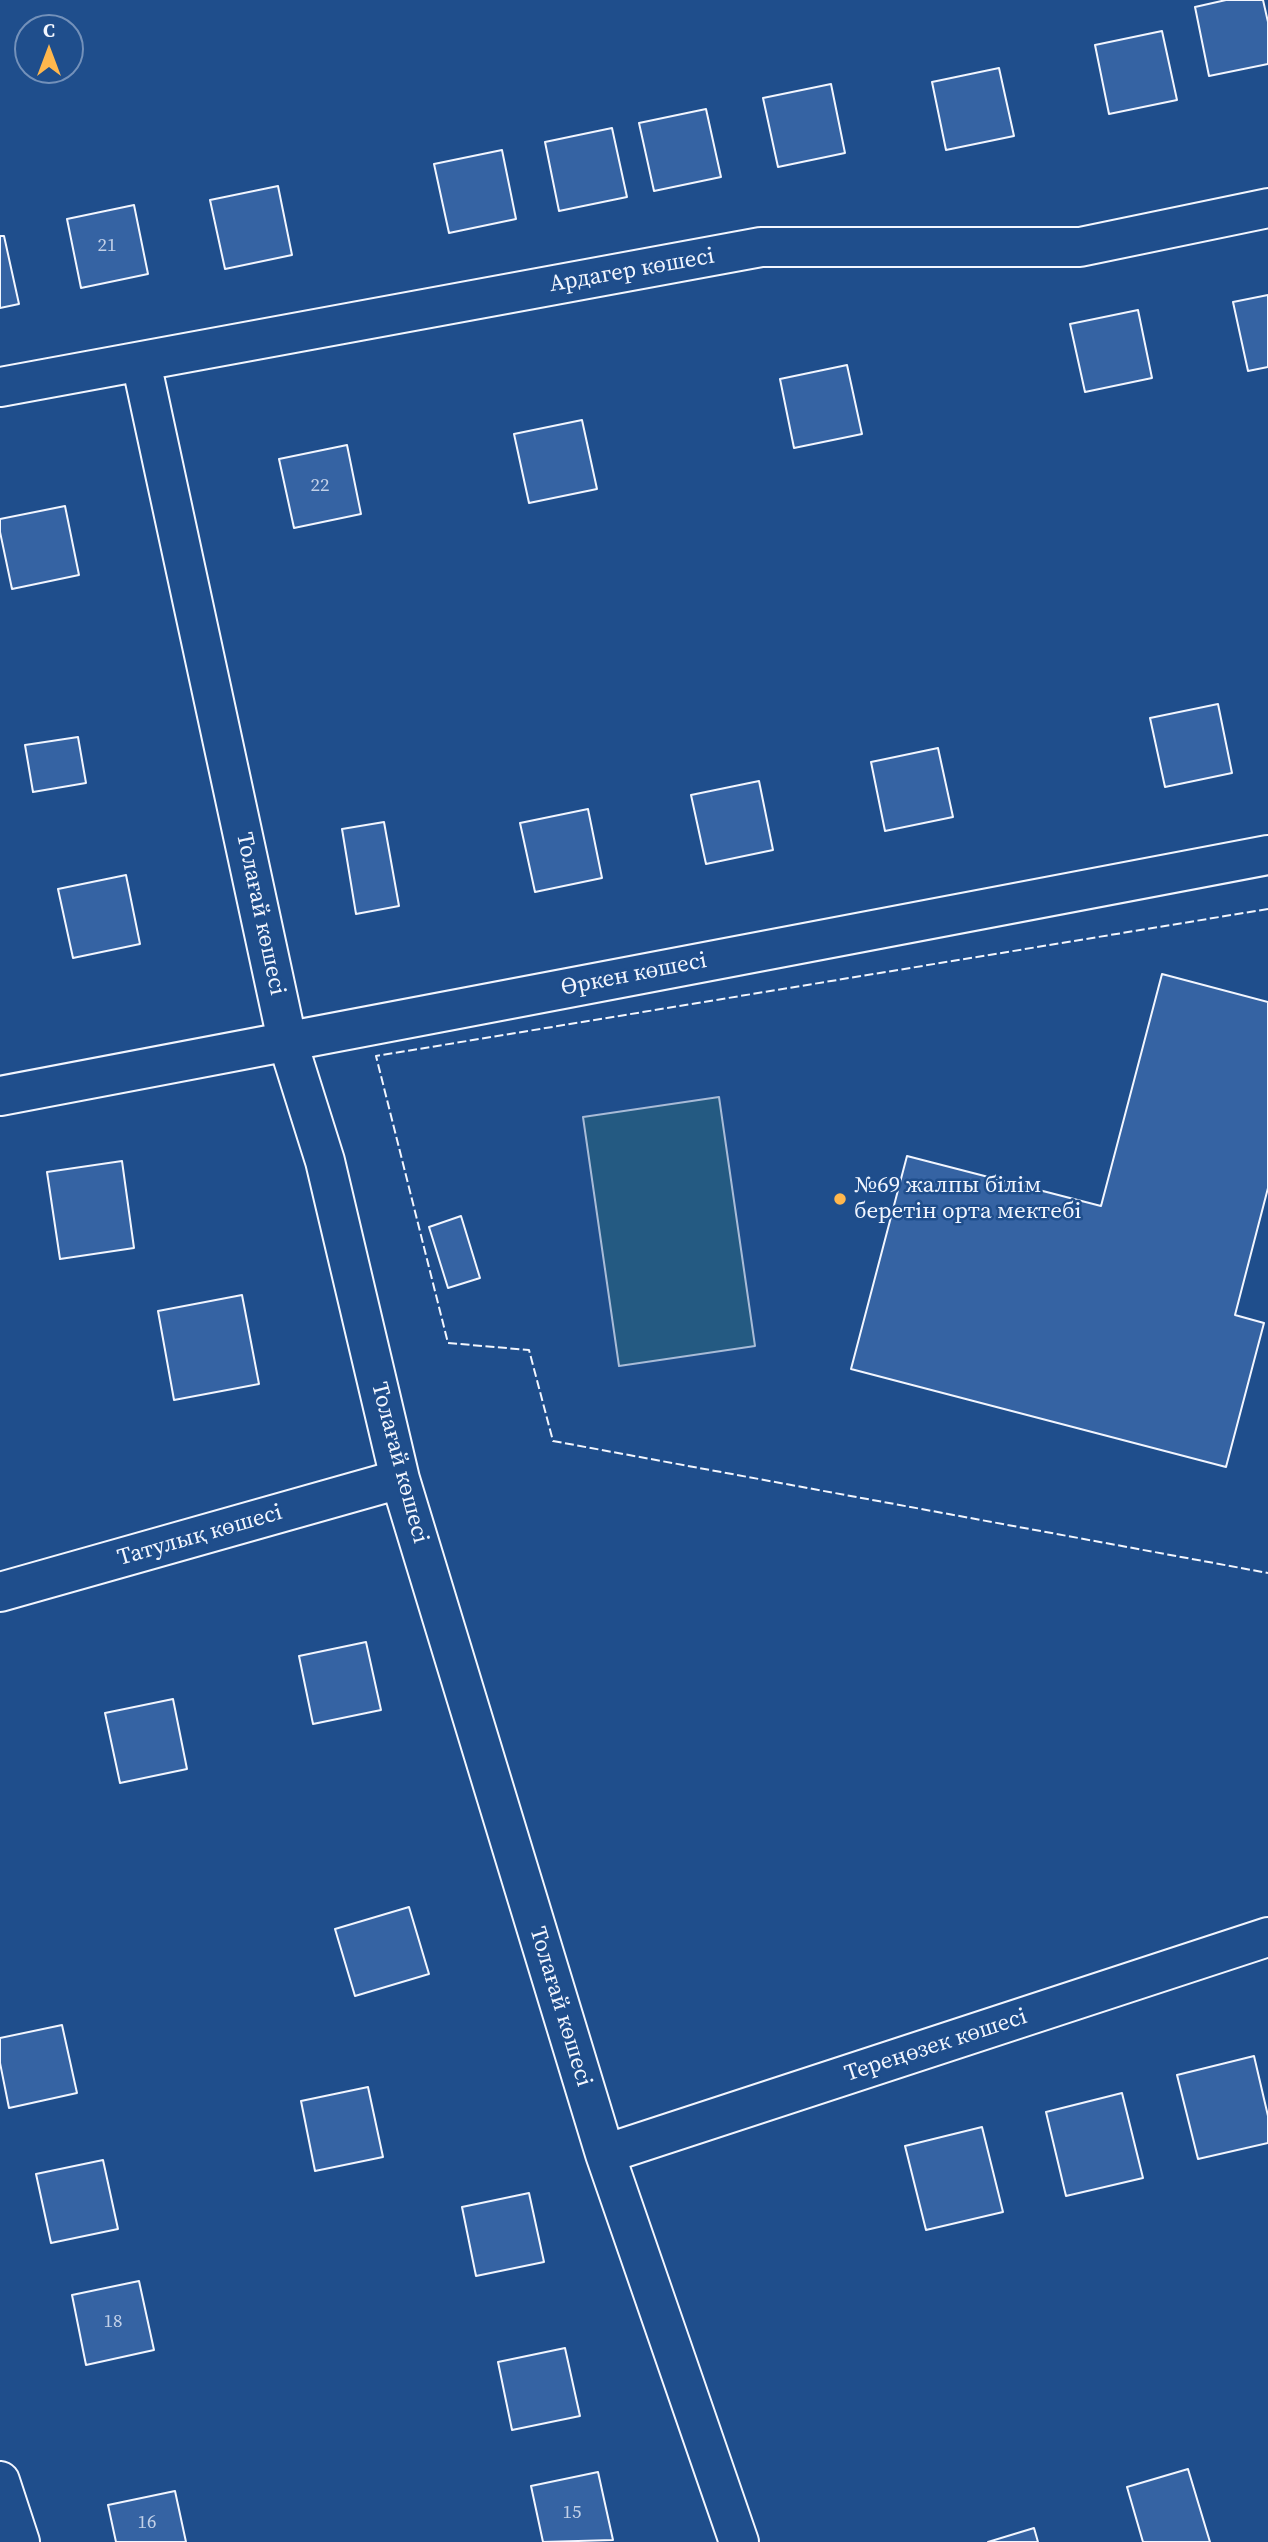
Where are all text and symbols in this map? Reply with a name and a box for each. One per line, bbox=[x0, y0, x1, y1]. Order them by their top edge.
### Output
north arrow bbox=[14, 14, 84, 84]
text: С bbox=[43, 17, 55, 43]
house number: 21 bbox=[98, 235, 116, 257]
street label: Ардагер көшесі bbox=[547, 243, 717, 299]
house number: 22 bbox=[311, 475, 329, 497]
street label: Толағай көшесі bbox=[229, 830, 291, 998]
street label: Өркен көшесі bbox=[559, 947, 709, 1003]
place label: №69 жалпы білім беретін орта мектебі bbox=[854, 1172, 1081, 1226]
marker: №69 жалпы білім беретін орта мектебі bbox=[832, 1191, 848, 1207]
street label: Толағай көшесі bbox=[364, 1379, 434, 1547]
street label: Татулық көшесі bbox=[115, 1499, 285, 1573]
street label: Толағай көшесі bbox=[523, 1924, 597, 2090]
street label: Тереңөзек көшесі bbox=[841, 2004, 1031, 2088]
house number: 18 bbox=[104, 2311, 122, 2333]
house number: 15 bbox=[563, 2502, 581, 2524]
house number: 16 bbox=[138, 2512, 156, 2534]

